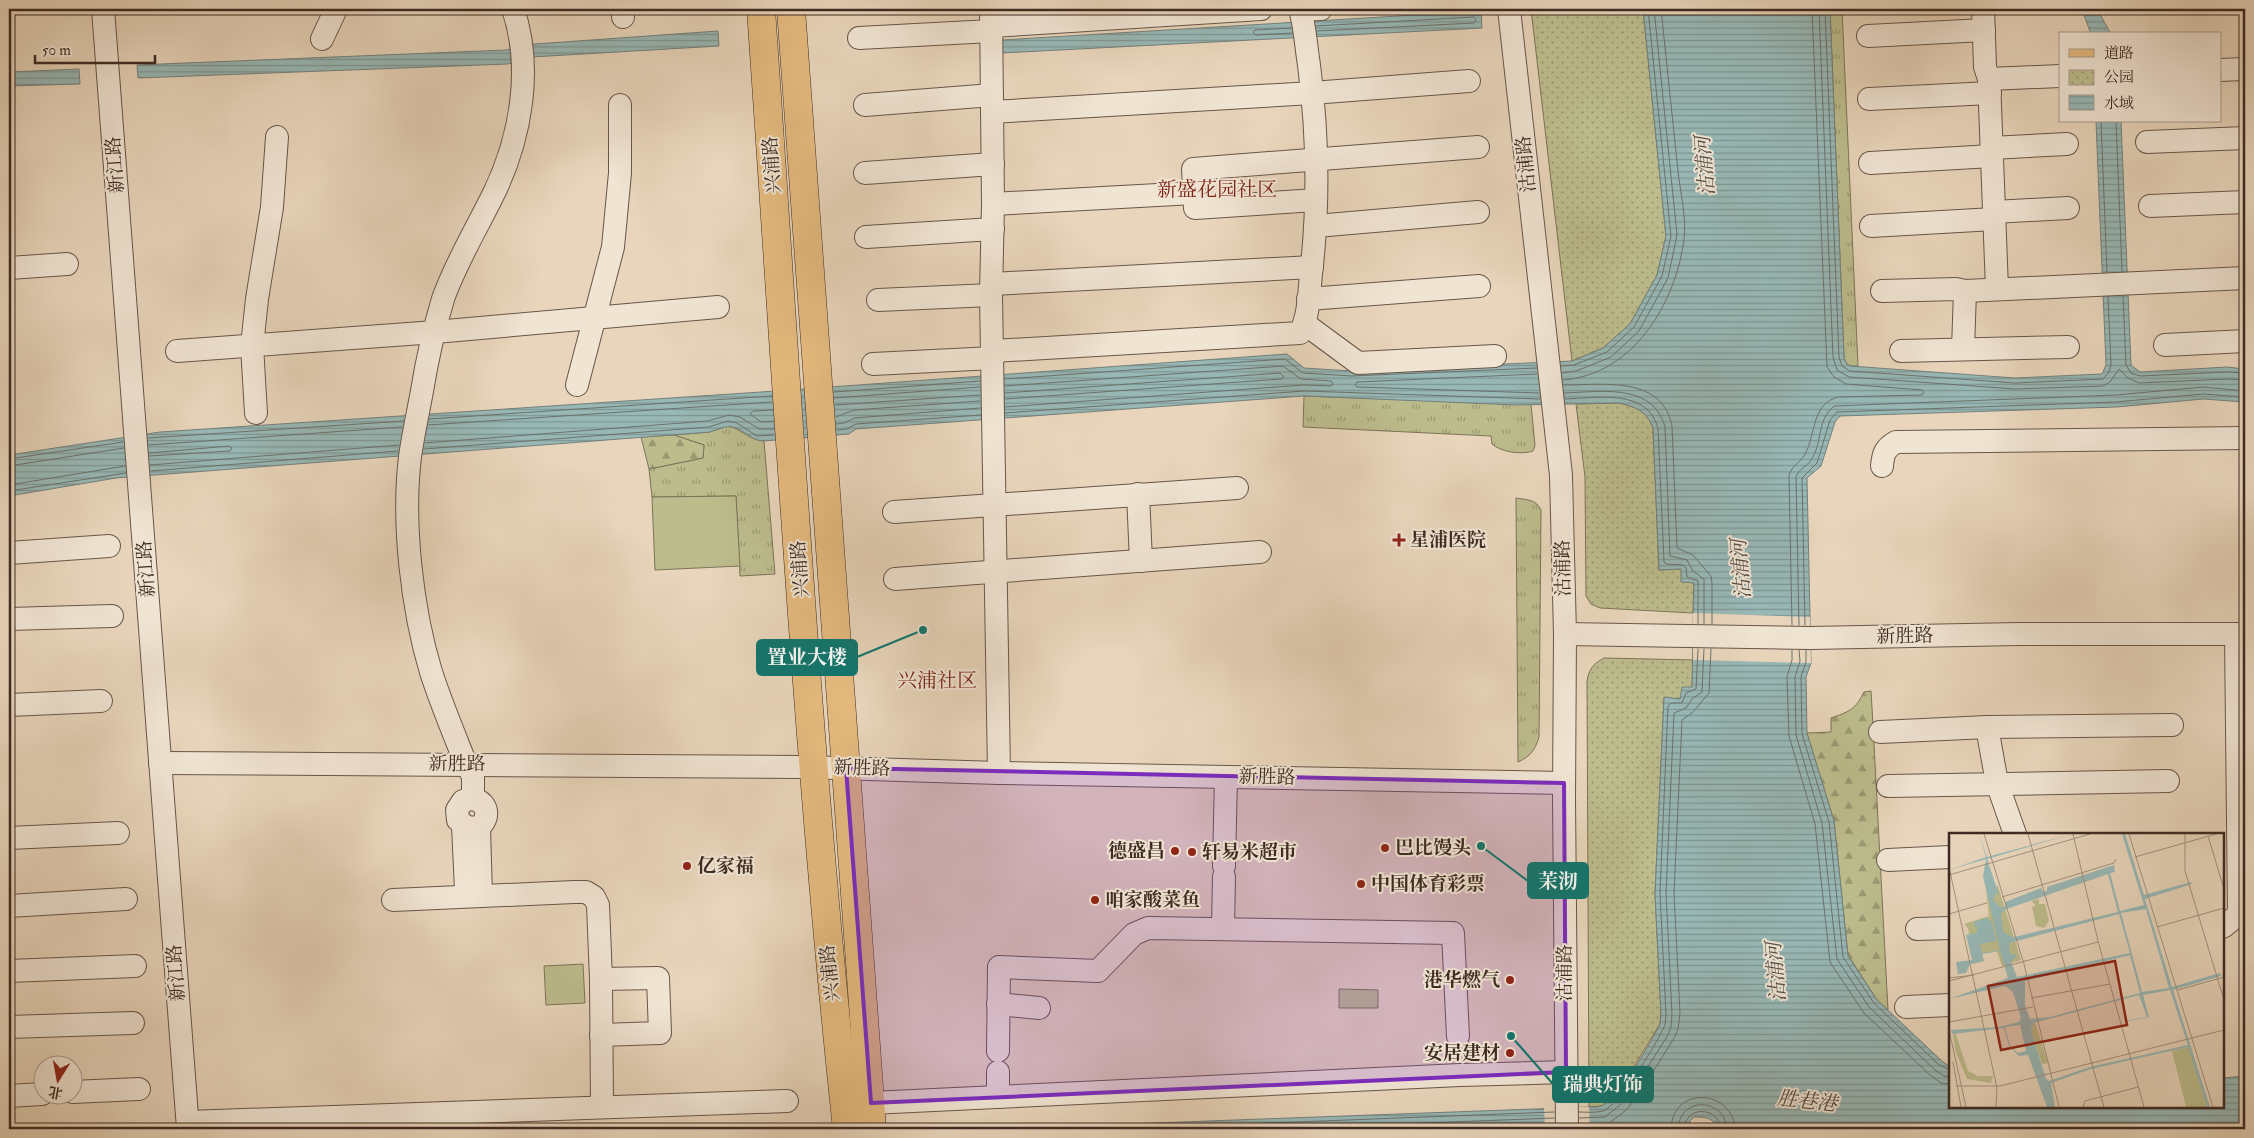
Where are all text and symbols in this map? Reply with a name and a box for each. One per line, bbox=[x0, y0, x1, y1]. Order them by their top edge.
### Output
scale bar bbox=[35, 32, 155, 64]
legend bbox=[2059, 32, 2222, 122]
text: 50 m bbox=[42, 41, 71, 60]
text: 道路 bbox=[2104, 44, 2134, 63]
text: 公园 bbox=[2104, 68, 2134, 87]
text: 水域 bbox=[2104, 94, 2134, 113]
water label: 沽浦河 bbox=[1690, 132, 1720, 197]
street label: 沽浦路 bbox=[1511, 134, 1541, 194]
street label: 新江路 bbox=[101, 136, 129, 194]
street label: 兴浦路 bbox=[758, 136, 786, 194]
district label: 新盛花园社区 bbox=[1157, 177, 1277, 202]
place label: 星浦医院 bbox=[1410, 528, 1486, 552]
marker: 星浦医院 bbox=[1392, 533, 1406, 547]
water label: 沽浦河 bbox=[1726, 535, 1756, 600]
street label: 沽浦路 bbox=[1551, 539, 1575, 597]
street label: 新江路 bbox=[132, 540, 160, 598]
street label: 兴浦路 bbox=[786, 540, 814, 598]
street label: 新胜路 bbox=[1876, 624, 1934, 648]
callout: 置业大楼 bbox=[757, 640, 857, 675]
text: 置业大楼 bbox=[767, 645, 847, 670]
district label: 兴浦社区 bbox=[897, 668, 977, 693]
street label: 新胜路 bbox=[428, 752, 486, 776]
street label: 新胜路 bbox=[833, 755, 891, 781]
street label: 新胜路 bbox=[1238, 765, 1296, 789]
inset map bbox=[1949, 833, 2224, 1108]
place label: 巴比馒头 bbox=[1395, 836, 1471, 860]
place label: 德盛昌 bbox=[1108, 839, 1165, 863]
place label: 轩易米超市 bbox=[1202, 840, 1297, 864]
marker: 巴比馒头 bbox=[1379, 842, 1391, 854]
marker: 德盛昌 bbox=[1169, 845, 1181, 857]
marker: 轩易米超市 bbox=[1186, 846, 1198, 858]
place label: 亿家福 bbox=[697, 854, 754, 878]
marker: 亿家福 bbox=[681, 860, 693, 872]
callout: 茉沏 bbox=[1528, 863, 1588, 898]
text: 茉沏 bbox=[1538, 869, 1578, 894]
place label: 中国体育彩票 bbox=[1371, 872, 1485, 896]
marker: 中国体育彩票 bbox=[1355, 878, 1367, 890]
place label: 咱家酸菜鱼 bbox=[1105, 888, 1200, 912]
marker: 咱家酸菜鱼 bbox=[1089, 894, 1101, 906]
water label: 沽浦河 bbox=[1761, 938, 1791, 1003]
street label: 兴浦路 bbox=[815, 943, 845, 1003]
street label: 新江路 bbox=[162, 944, 190, 1002]
street label: 沽浦路 bbox=[1553, 944, 1577, 1002]
place label: 港华燃气 bbox=[1424, 968, 1500, 992]
marker: 港华燃气 bbox=[1504, 974, 1516, 986]
place label: 安居建材 bbox=[1424, 1041, 1500, 1065]
marker: 安居建材 bbox=[1504, 1047, 1516, 1059]
north arrow bbox=[32, 1056, 82, 1106]
callout: 瑞典灯饰 bbox=[1553, 1067, 1653, 1102]
text: 瑞典灯饰 bbox=[1563, 1072, 1643, 1097]
text: 北 bbox=[47, 1083, 64, 1102]
water label: 胜巷港 bbox=[1776, 1085, 1841, 1117]

